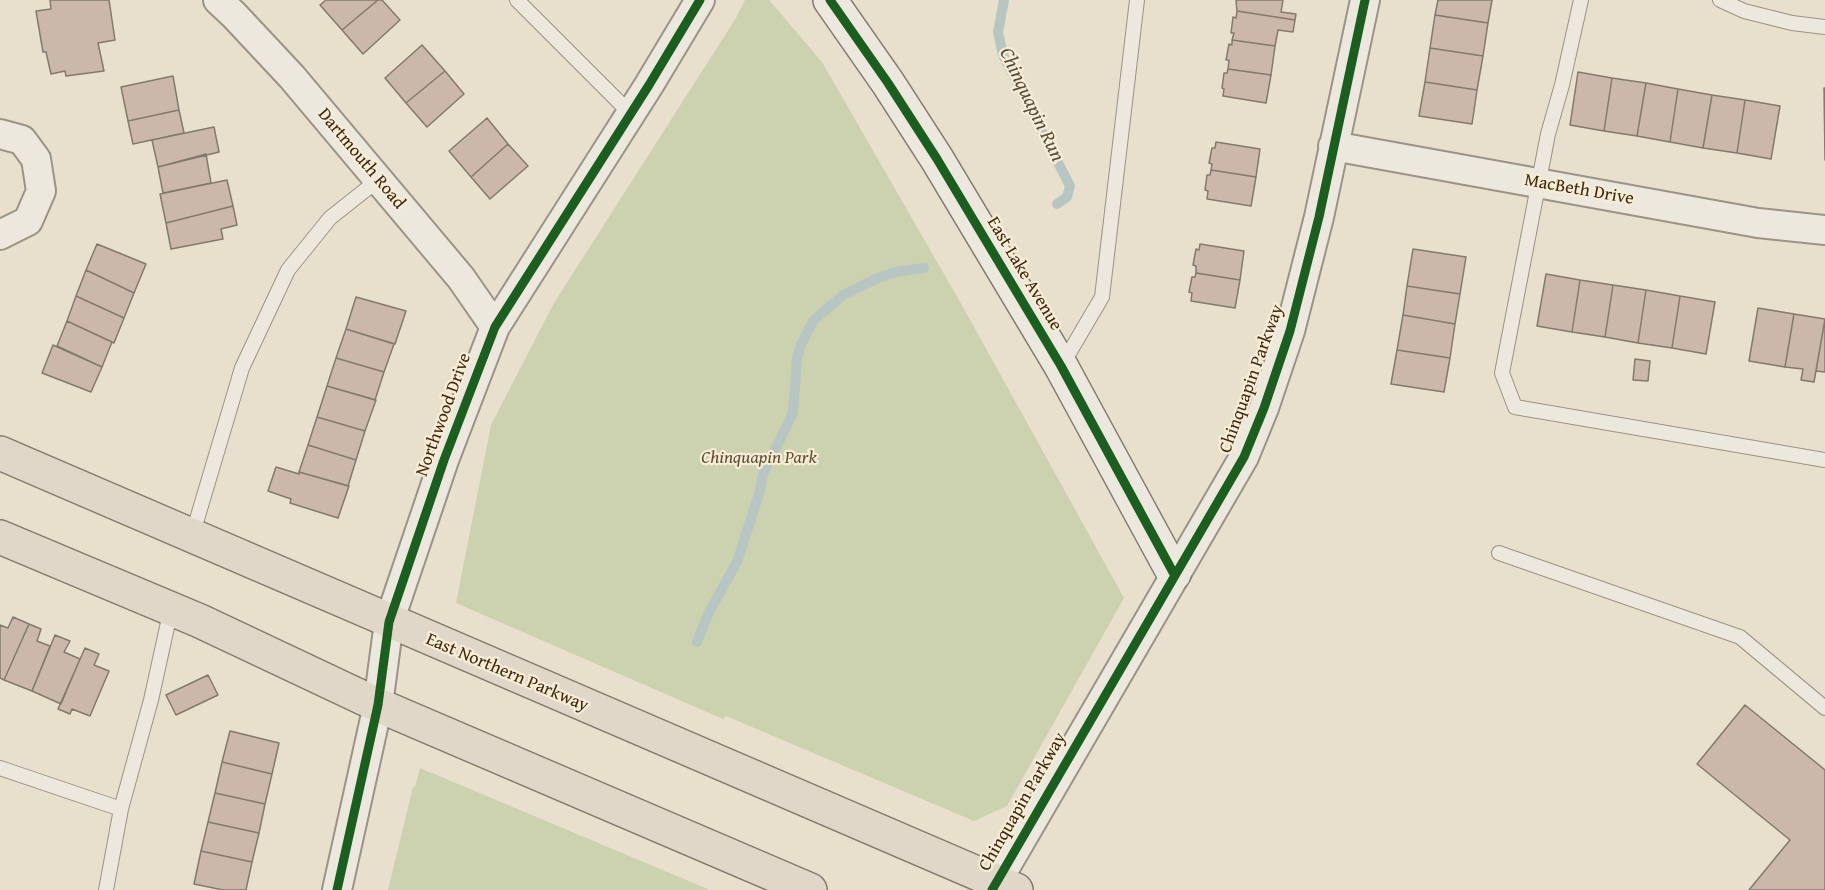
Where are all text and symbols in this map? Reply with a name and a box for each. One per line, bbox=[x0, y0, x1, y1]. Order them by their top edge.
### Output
water label: Chinquapin Run bbox=[993, 44, 1069, 166]
street label: Dartmouth Road bbox=[313, 104, 409, 214]
street label: MacBeth Drive bbox=[1523, 170, 1635, 210]
street label: East Lake Avenue bbox=[982, 213, 1066, 335]
street label: Chinquapin Parkway bbox=[1215, 302, 1289, 456]
street label: Northwood Drive bbox=[412, 350, 476, 480]
park label: Chinquapin Park bbox=[701, 447, 817, 469]
street label: East Northern Parkway bbox=[422, 629, 592, 717]
street label: Chinquapin Parkway bbox=[975, 729, 1071, 875]

